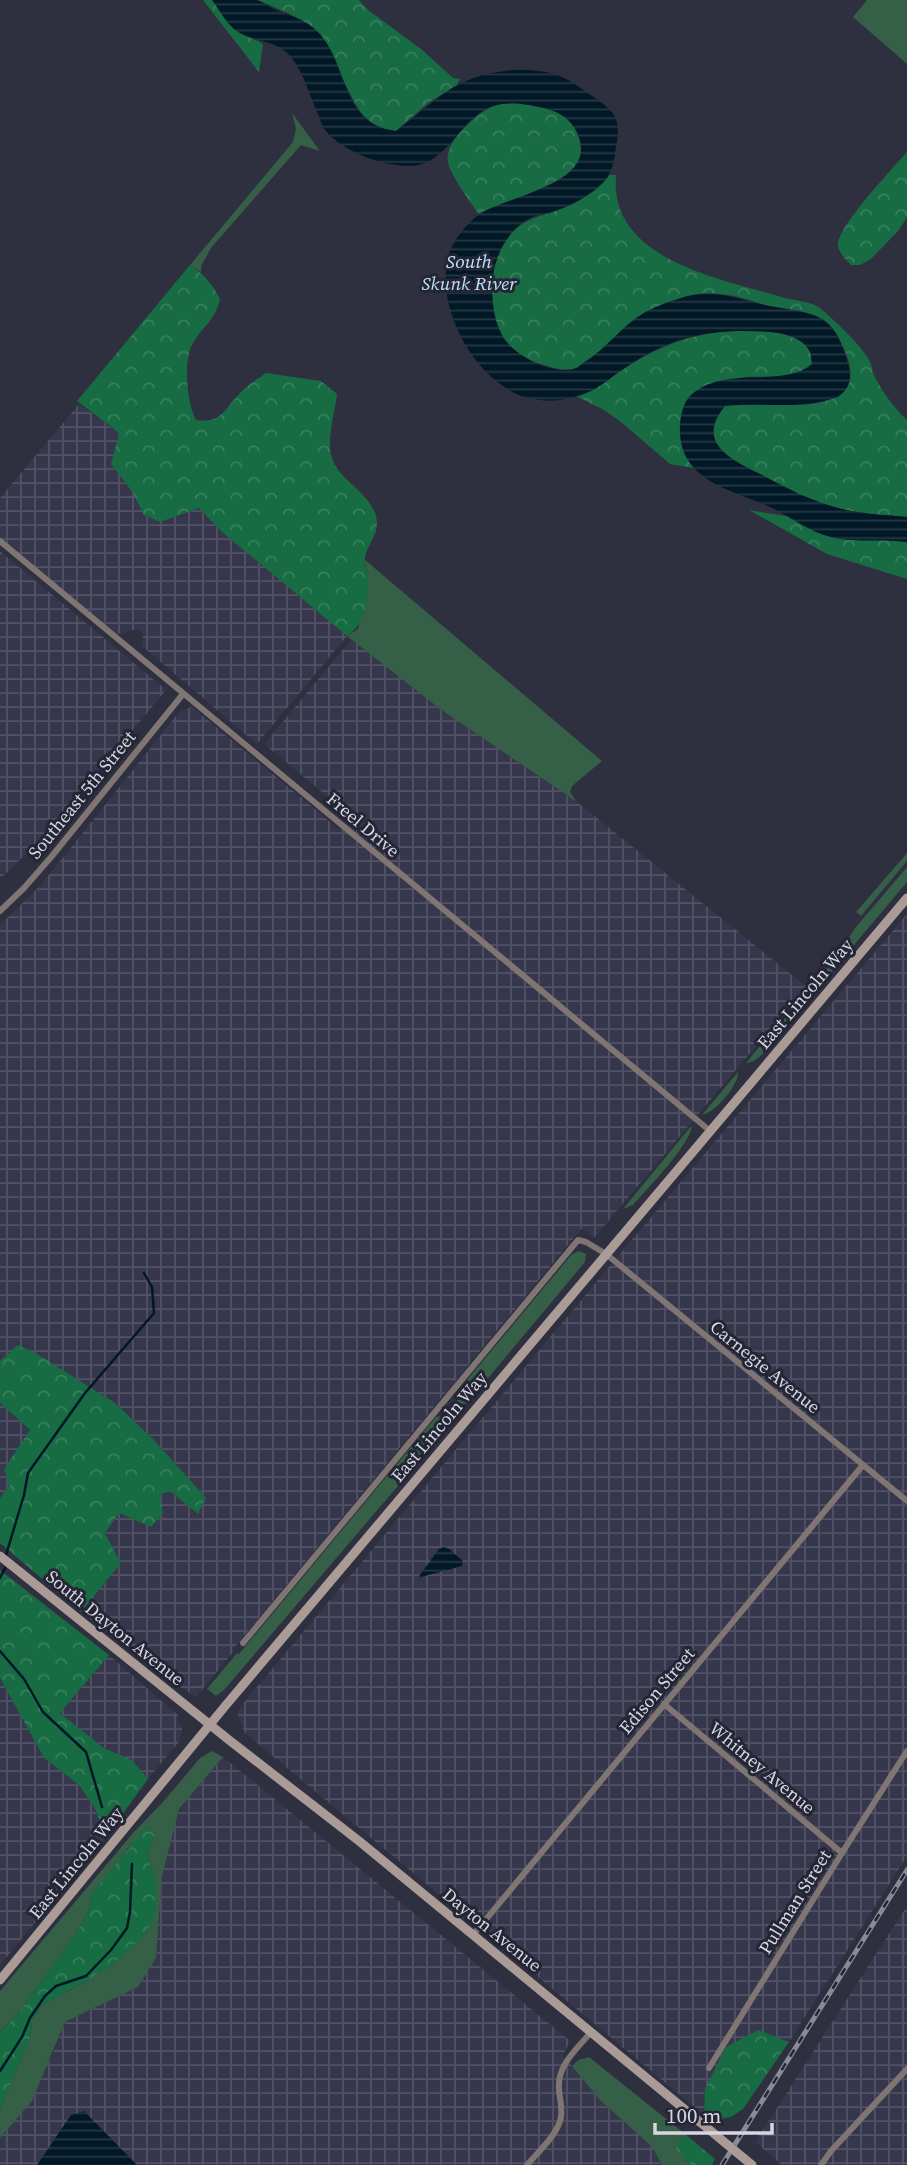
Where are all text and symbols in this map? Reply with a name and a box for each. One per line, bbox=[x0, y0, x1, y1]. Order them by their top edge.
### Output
water label: South Skunk River bbox=[421, 248, 518, 296]
street label: Southeast 5th Street bbox=[22, 725, 141, 864]
street label: Freel Drive bbox=[321, 787, 405, 863]
street label: East Lincoln Way bbox=[751, 932, 859, 1054]
street label: Carnegie Avenue bbox=[705, 1314, 826, 1419]
street label: East Lincoln Way bbox=[385, 1365, 493, 1487]
street label: South Dayton Avenue bbox=[41, 1564, 190, 1691]
street label: Edison Street bbox=[613, 1642, 700, 1739]
street label: Whitney Avenue bbox=[704, 1716, 821, 1820]
street label: East Lincoln Way bbox=[23, 1801, 129, 1924]
street label: Pullman Street bbox=[753, 1845, 837, 1959]
street label: Dayton Avenue bbox=[437, 1882, 547, 1977]
scale bar bbox=[655, 2092, 772, 2136]
text: 100 m bbox=[666, 2101, 721, 2130]

